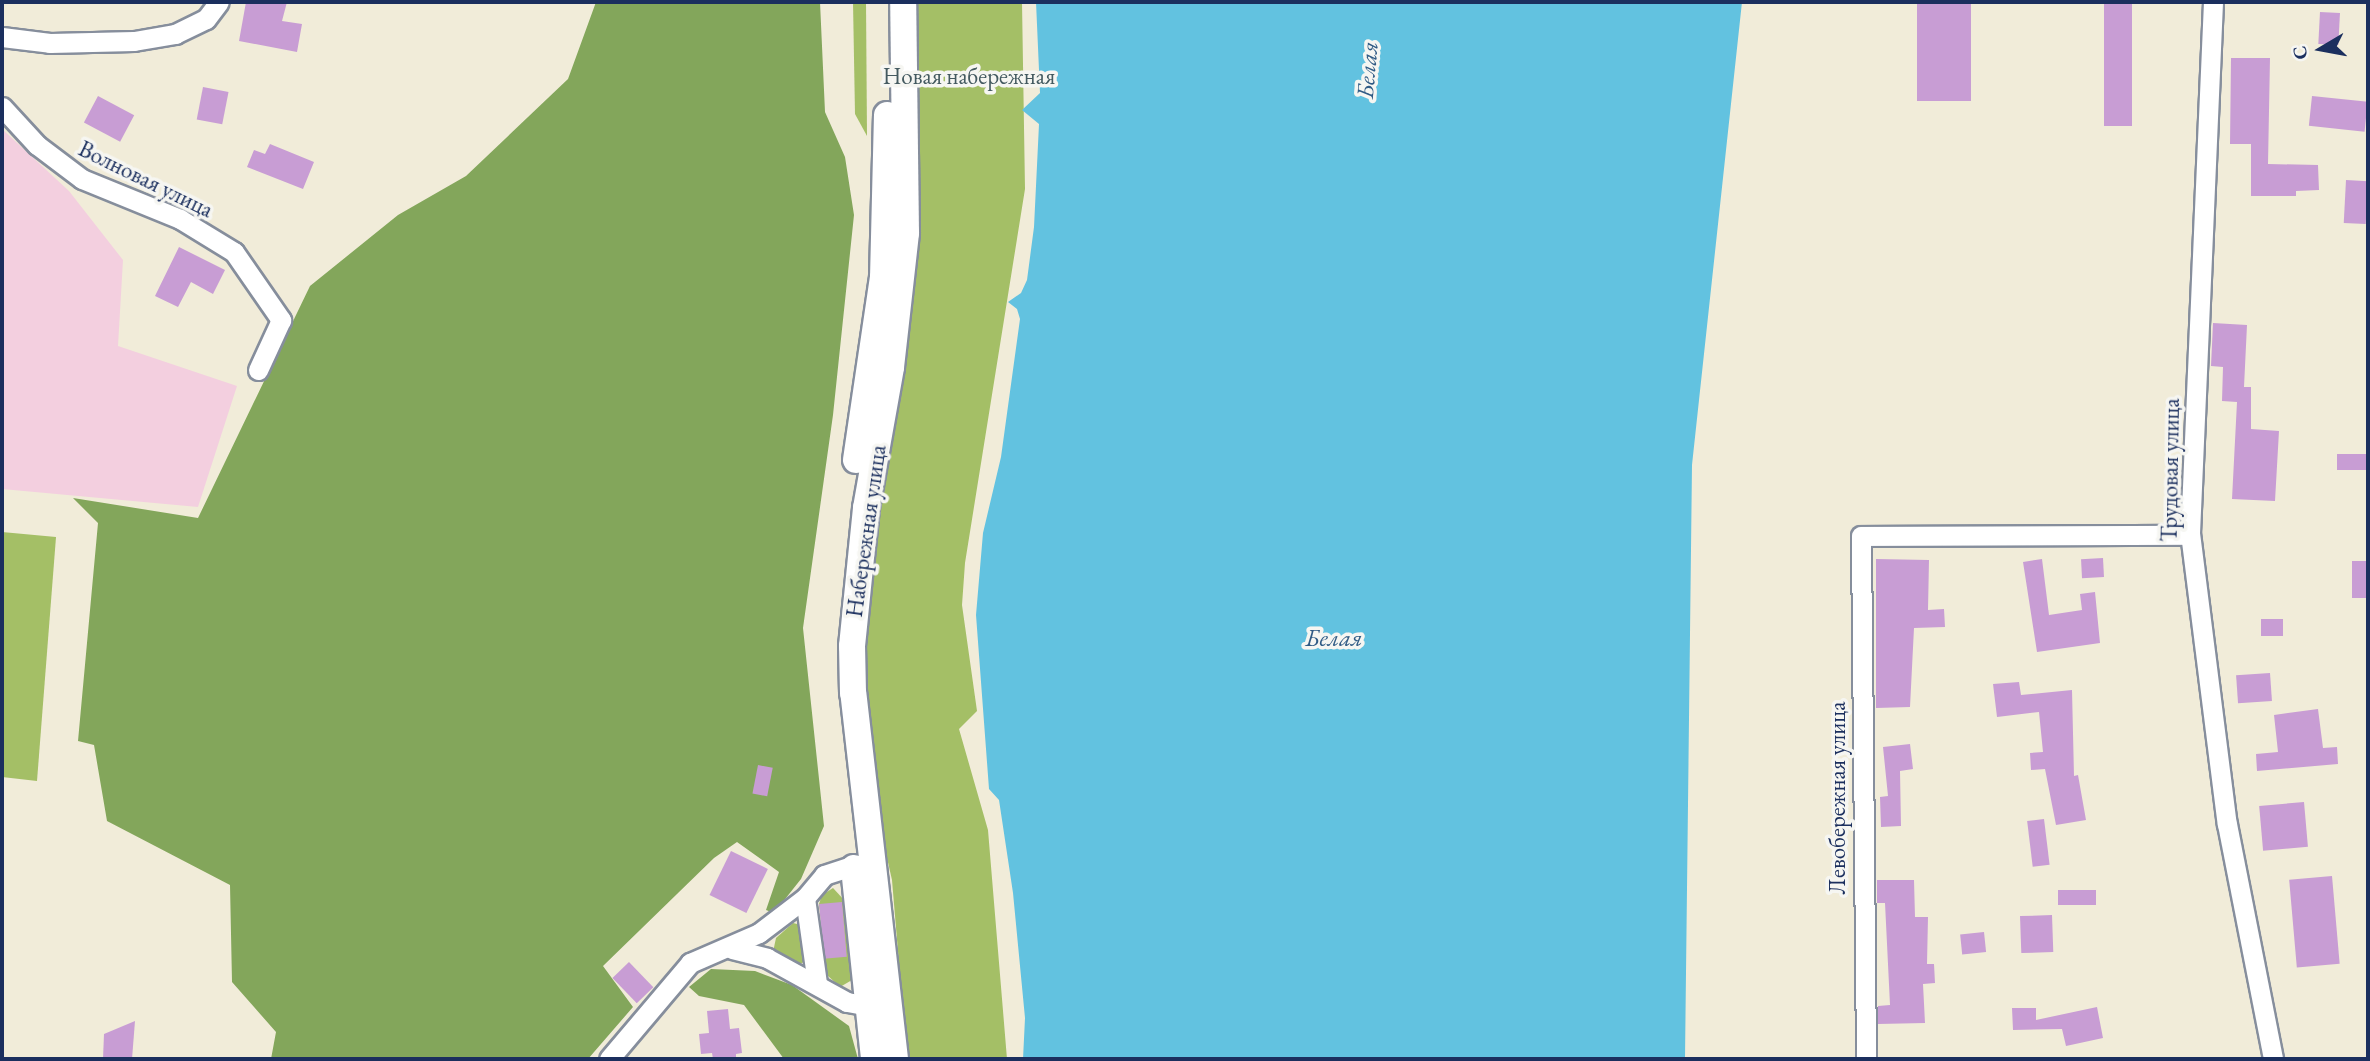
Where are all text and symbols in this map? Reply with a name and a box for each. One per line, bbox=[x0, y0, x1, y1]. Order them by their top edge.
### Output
north arrow bbox=[2286, 14, 2356, 84]
water label: Белая bbox=[1350, 40, 1384, 100]
text: С bbox=[2286, 44, 2313, 62]
park label: Новая набережная bbox=[883, 62, 1055, 90]
street label: Волновая улица bbox=[74, 135, 218, 223]
street label: Трудовая улица bbox=[2155, 398, 2185, 542]
street label: Набережная улица bbox=[840, 443, 892, 619]
water label: Белая bbox=[1305, 624, 1363, 652]
street label: Левобережная улица bbox=[1823, 702, 1851, 894]

